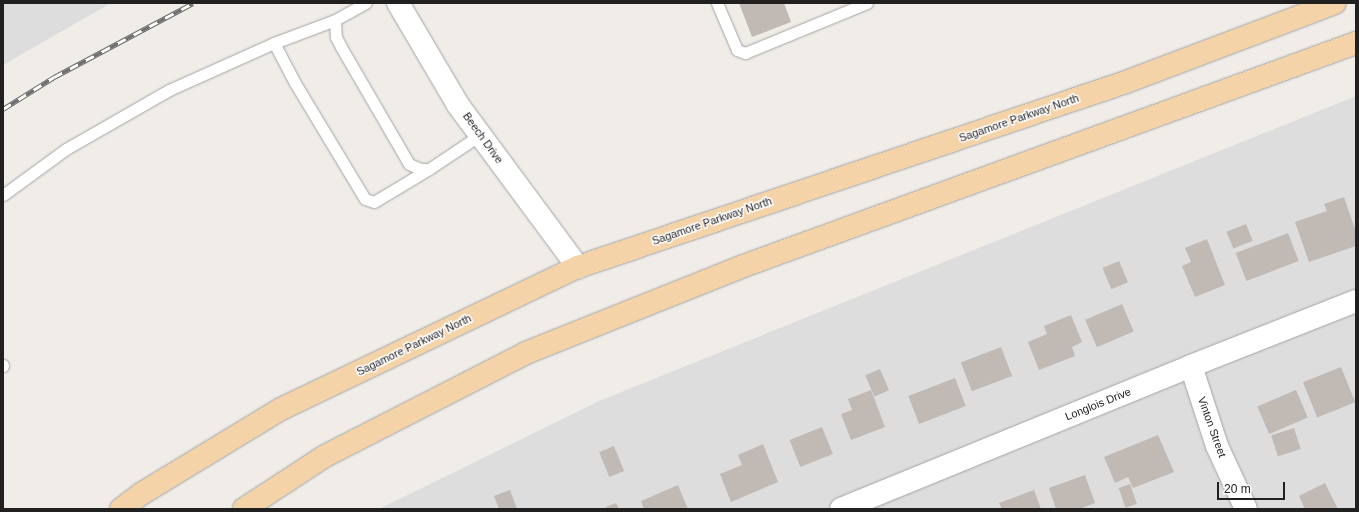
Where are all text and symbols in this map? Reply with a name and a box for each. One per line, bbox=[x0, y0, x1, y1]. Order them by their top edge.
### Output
street label: Sagamore Parkway North bbox=[957, 91, 1081, 145]
street label: Beech Drive bbox=[460, 110, 506, 166]
street label: Sagamore Parkway North bbox=[650, 194, 774, 248]
street label: Sagamore Parkway North bbox=[355, 311, 473, 379]
street label: Longlois Drive bbox=[1063, 385, 1133, 423]
street label: Vinton Street bbox=[1195, 395, 1229, 459]
scale bar bbox=[1219, 474, 1287, 500]
text: 20 m bbox=[1224, 482, 1251, 496]

